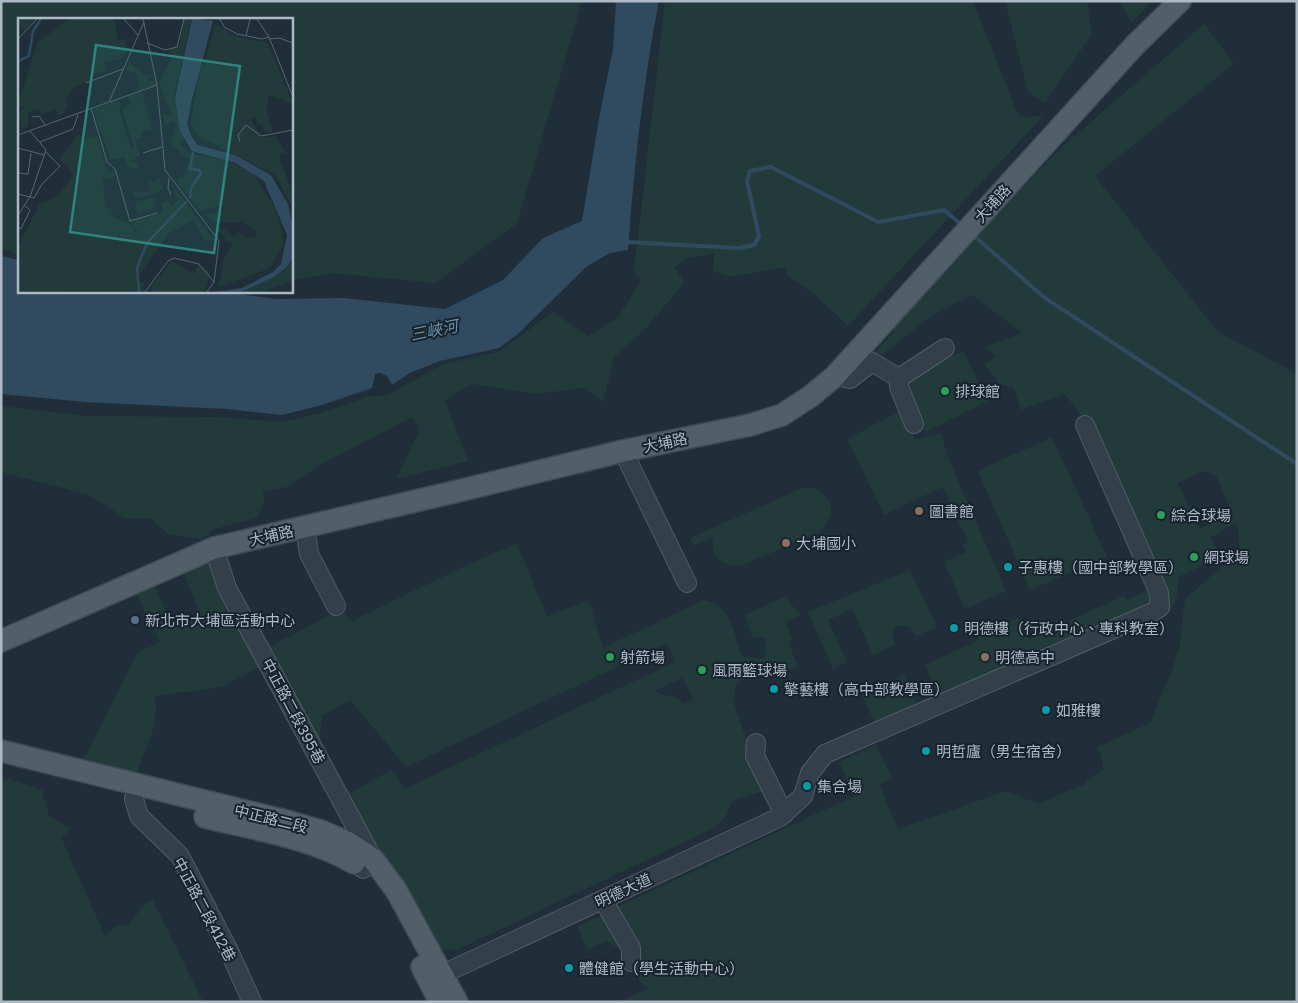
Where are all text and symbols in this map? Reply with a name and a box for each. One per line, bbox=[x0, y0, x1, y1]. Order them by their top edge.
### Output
inset map bbox=[18, 18, 292, 292]
street label: 大埔路 bbox=[970, 180, 1014, 226]
water label: 三峽河 bbox=[409, 315, 462, 344]
place label: 排球館 bbox=[955, 382, 1000, 400]
marker: 排球館 bbox=[939, 385, 951, 397]
street label: 大埔路 bbox=[641, 429, 689, 455]
place label: 圖書館 bbox=[929, 502, 974, 520]
marker: 圖書館 bbox=[913, 505, 925, 517]
place label: 綜合球場 bbox=[1171, 506, 1231, 524]
marker: 綜合球場 bbox=[1155, 509, 1167, 521]
street label: 大埔路 bbox=[247, 521, 295, 549]
place label: 大埔國小 bbox=[796, 534, 856, 552]
marker: 大埔國小 bbox=[780, 537, 792, 549]
place label: 網球場 bbox=[1204, 548, 1249, 566]
marker: 網球場 bbox=[1188, 551, 1200, 563]
place label: 子惠樓（國中部教學區） bbox=[1018, 558, 1183, 576]
marker: 子惠樓（國中部教學區） bbox=[1002, 561, 1014, 573]
place label: 新北市大埔區活動中心 bbox=[145, 611, 295, 629]
marker: 新北市大埔區活動中心 bbox=[129, 614, 141, 626]
place label: 明德樓（行政中心、專科教室） bbox=[964, 619, 1174, 637]
marker: 明德樓（行政中心、專科教室） bbox=[948, 622, 960, 634]
place label: 射箭場 bbox=[620, 648, 665, 666]
place label: 明德高中 bbox=[995, 648, 1055, 666]
marker: 射箭場 bbox=[604, 651, 616, 663]
marker: 明德高中 bbox=[979, 651, 991, 663]
street label: 中正路二段395巷 bbox=[259, 655, 329, 767]
place label: 風雨籃球場 bbox=[712, 661, 787, 679]
marker: 風雨籃球場 bbox=[696, 664, 708, 676]
place label: 擎藝樓（高中部教學區） bbox=[784, 680, 949, 698]
marker: 擎藝樓（高中部教學區） bbox=[768, 683, 780, 695]
place label: 如雅樓 bbox=[1056, 701, 1101, 719]
marker: 如雅樓 bbox=[1040, 704, 1052, 716]
place label: 明哲廬（男生宿舍） bbox=[936, 742, 1071, 760]
marker: 明哲廬（男生宿舍） bbox=[920, 745, 932, 757]
place label: 集合場 bbox=[817, 777, 862, 795]
marker: 集合場 bbox=[801, 780, 813, 792]
street label: 中正路二段 bbox=[232, 800, 310, 836]
street label: 中正路二段412巷 bbox=[170, 854, 240, 964]
street label: 明德大道 bbox=[592, 869, 654, 911]
place label: 體健館（學生活動中心） bbox=[579, 959, 744, 977]
marker: 體健館（學生活動中心） bbox=[563, 962, 575, 974]

